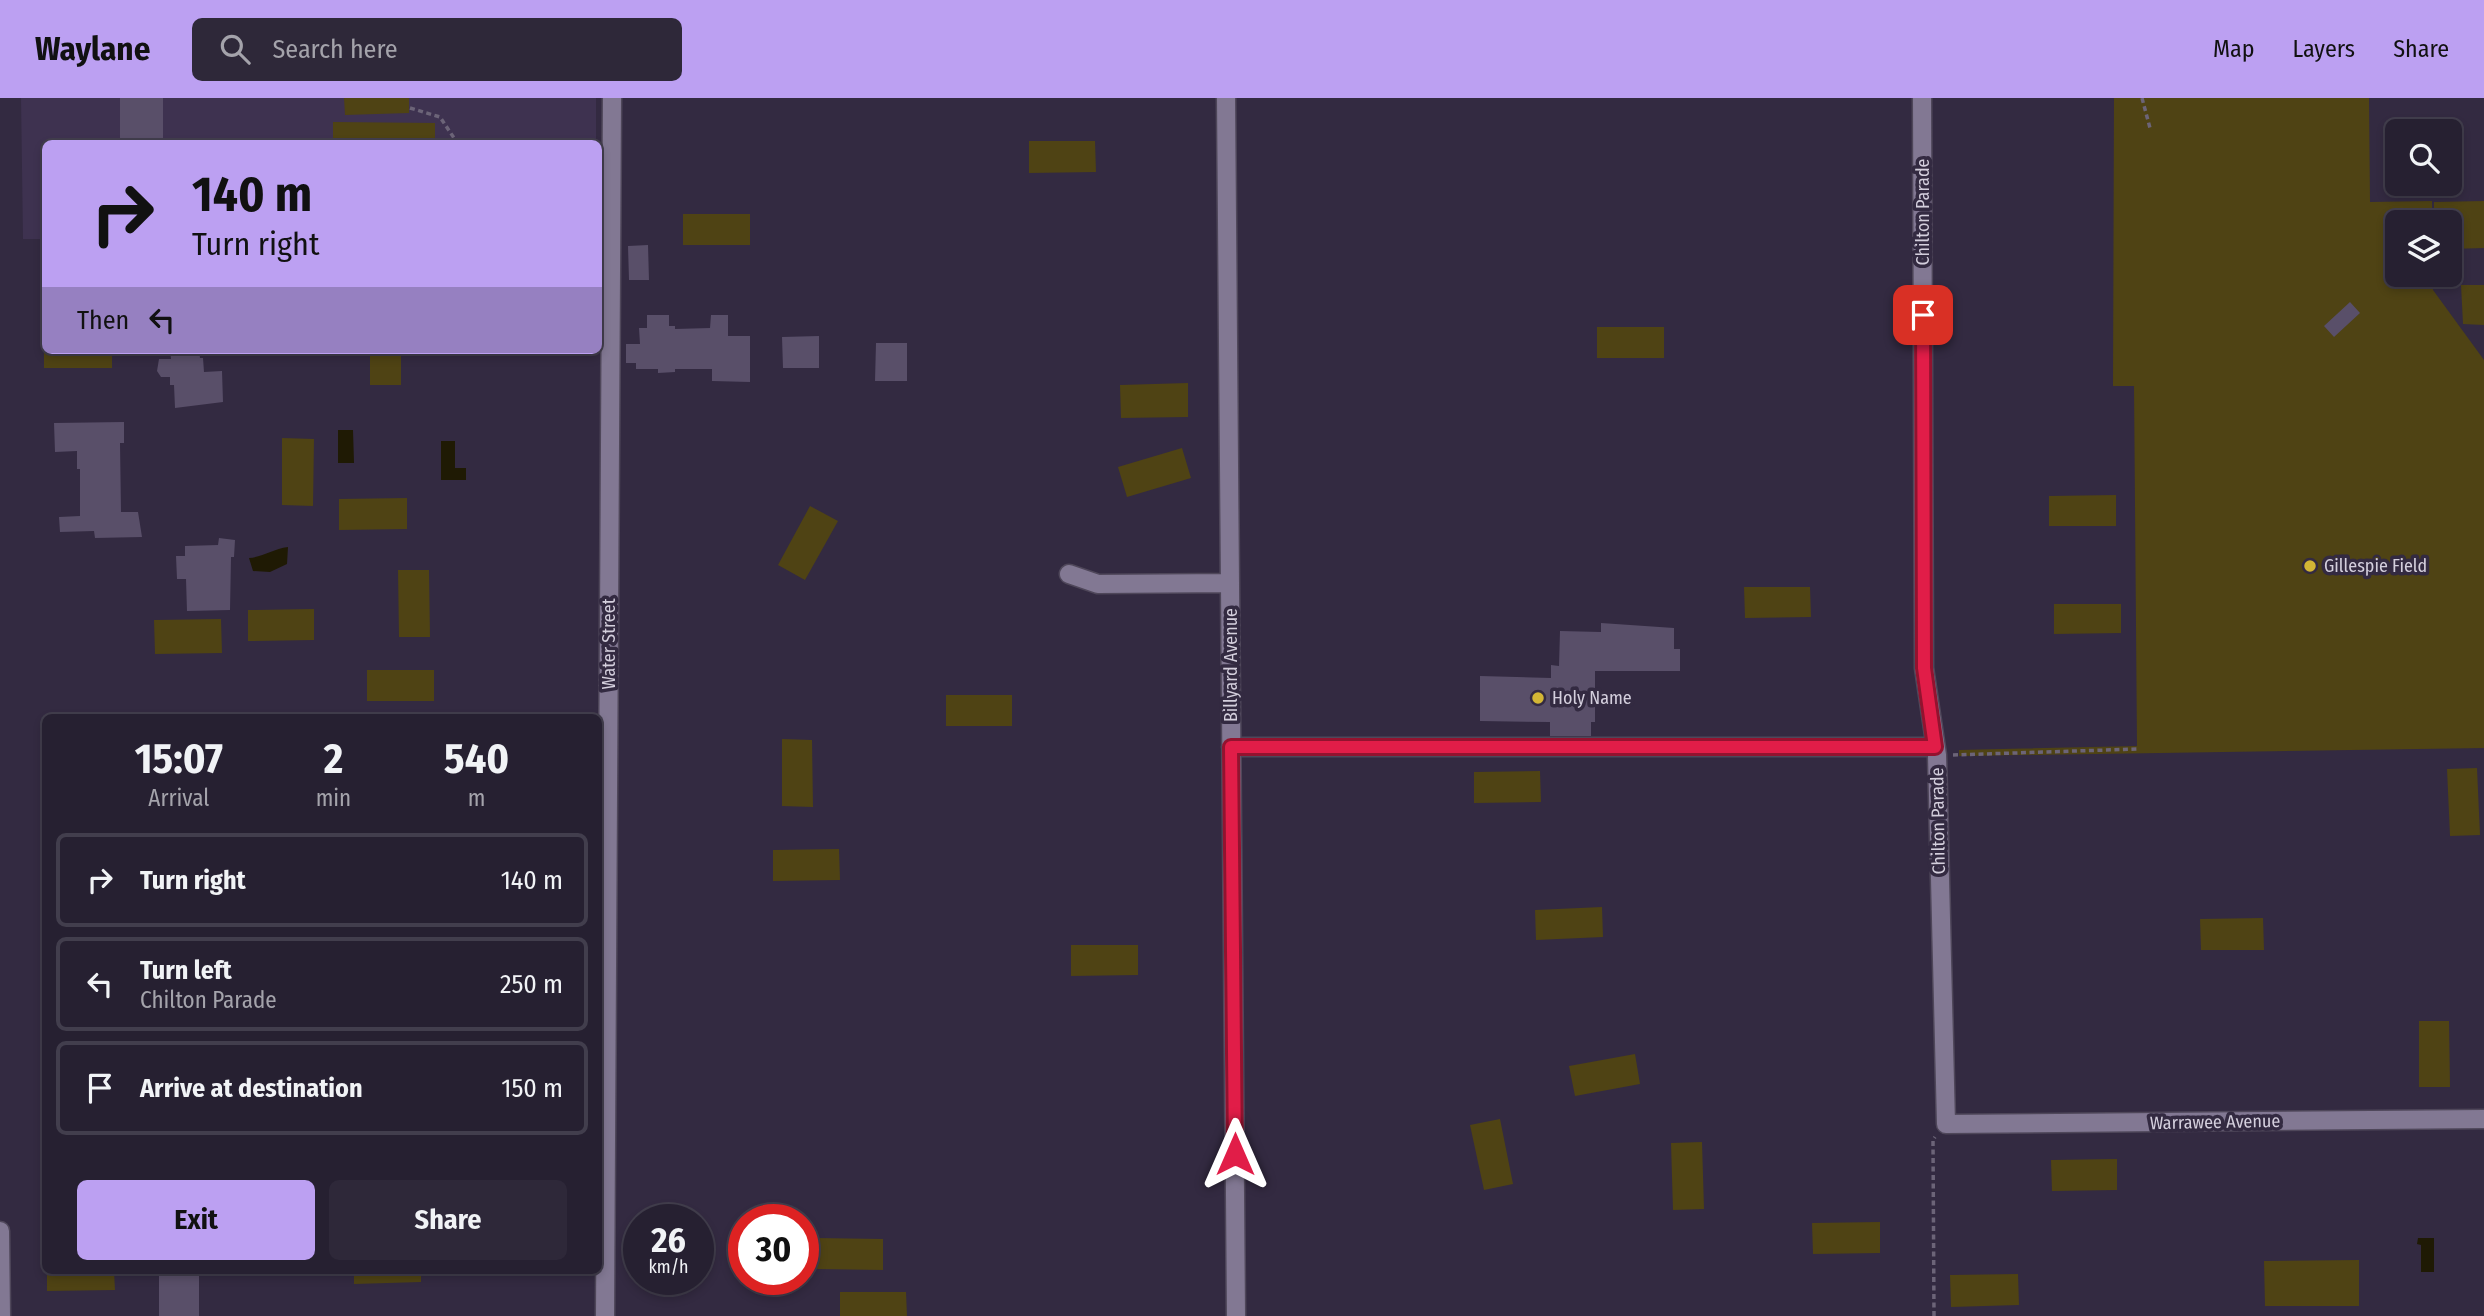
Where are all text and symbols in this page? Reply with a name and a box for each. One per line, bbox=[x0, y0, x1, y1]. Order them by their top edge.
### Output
search box bbox=[192, 18, 682, 81]
text: Waylane bbox=[35, 29, 150, 69]
icon: search bbox=[216, 30, 254, 68]
text: Search here bbox=[272, 34, 398, 65]
text: Map bbox=[2213, 35, 2255, 63]
text: Layers bbox=[2293, 35, 2355, 63]
text: Share bbox=[2393, 35, 2449, 63]
map controls bbox=[2385, 119, 2462, 287]
button: search bbox=[2385, 119, 2462, 196]
street label: Chilton Parade bbox=[1912, 158, 1934, 265]
text: 140 m bbox=[192, 165, 312, 224]
icon: right bbox=[77, 168, 168, 259]
button: layers bbox=[2385, 210, 2462, 287]
text: Turn right bbox=[192, 225, 319, 263]
pin bbox=[1893, 285, 1953, 345]
icon: arrive bbox=[1904, 296, 1942, 334]
icon: left bbox=[143, 301, 181, 339]
text: Then bbox=[77, 305, 129, 336]
place label: Gillespie Field bbox=[2324, 555, 2427, 577]
marker: Gillespie Field bbox=[2302, 558, 2318, 574]
street label: Water Street bbox=[598, 598, 620, 690]
street label: Billyard Avenue bbox=[1220, 608, 1242, 722]
place label: Holy Name bbox=[1552, 687, 1632, 709]
marker: Holy Name bbox=[1530, 690, 1546, 706]
text: 15:07 bbox=[135, 734, 223, 784]
text: 2 bbox=[324, 734, 343, 784]
text: 540 bbox=[444, 734, 509, 784]
street label: Chilton Parade bbox=[1926, 767, 1950, 875]
text: Arrival bbox=[148, 784, 209, 812]
text: min bbox=[316, 784, 351, 812]
text: m bbox=[468, 784, 485, 812]
icon: right bbox=[81, 861, 119, 899]
text: Turn right bbox=[140, 865, 246, 896]
text: 140 m bbox=[501, 865, 563, 896]
text: Turn left bbox=[140, 955, 232, 986]
icon: left bbox=[81, 965, 119, 1003]
text: 250 m bbox=[500, 969, 563, 1000]
text: Chilton Parade bbox=[140, 986, 277, 1014]
icon: arrive bbox=[81, 1069, 119, 1107]
text: Arrive at destination bbox=[140, 1073, 363, 1104]
text: 150 m bbox=[501, 1073, 563, 1104]
street label: Warrawee Avenue bbox=[2150, 1110, 2280, 1134]
position arrow bbox=[1198, 1117, 1272, 1191]
button: Exit bbox=[77, 1180, 315, 1260]
button: Share bbox=[329, 1180, 567, 1260]
speed limit sign: 30 bbox=[728, 1204, 819, 1295]
text: 26 bbox=[651, 1219, 686, 1261]
text: km/h bbox=[648, 1256, 689, 1278]

